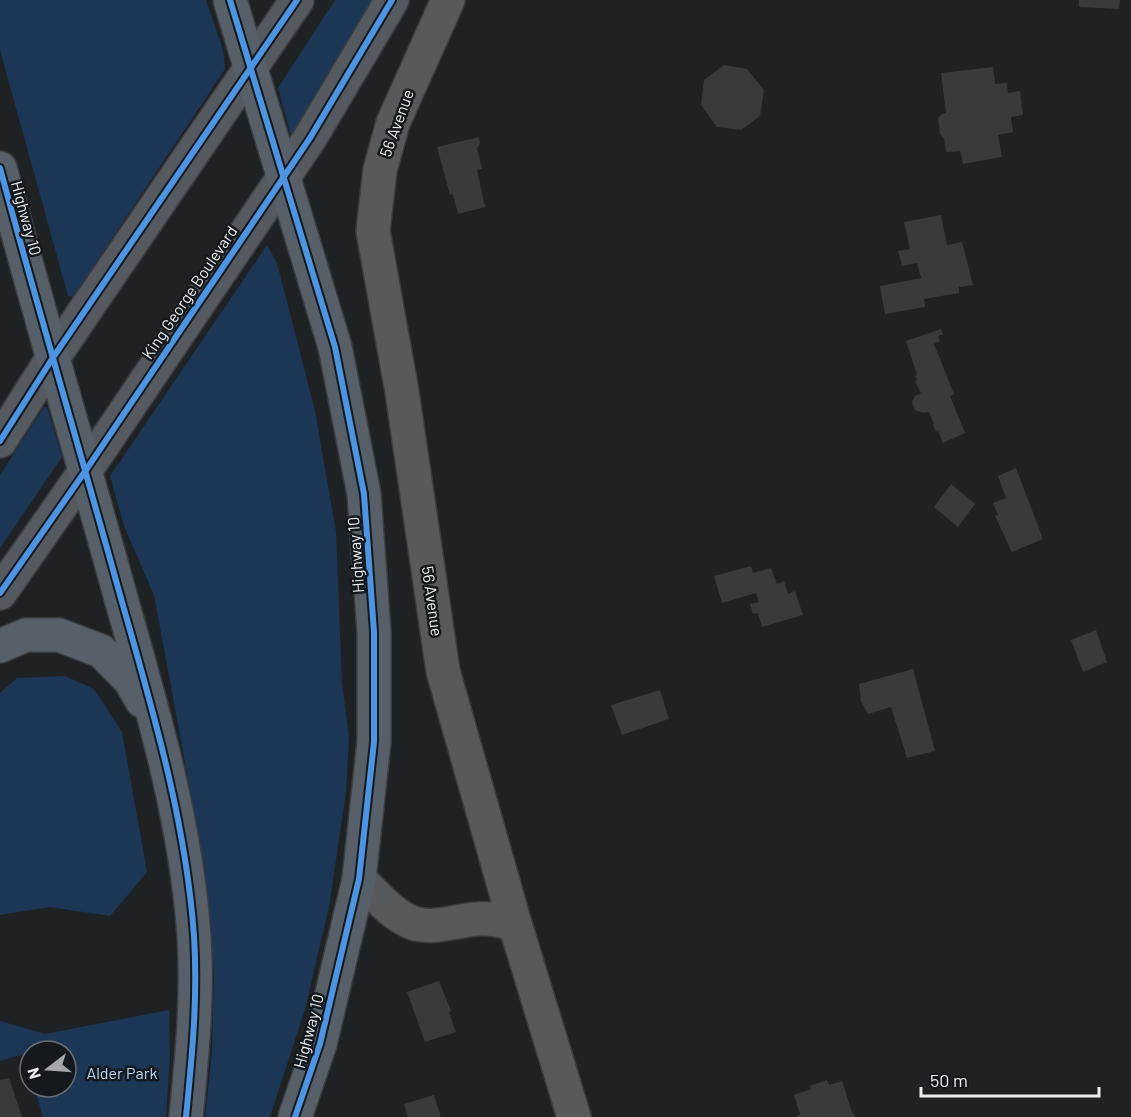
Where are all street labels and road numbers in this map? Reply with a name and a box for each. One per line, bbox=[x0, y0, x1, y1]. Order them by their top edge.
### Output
street label: 56 Avenue bbox=[375, 87, 417, 159]
street label: Highway 10 bbox=[8, 179, 46, 257]
street label: King George Boulevard bbox=[137, 222, 241, 362]
street label: Highway 10 bbox=[343, 516, 367, 594]
street label: 56 Avenue bbox=[419, 565, 447, 637]
street label: Highway 10 bbox=[289, 992, 327, 1070]

